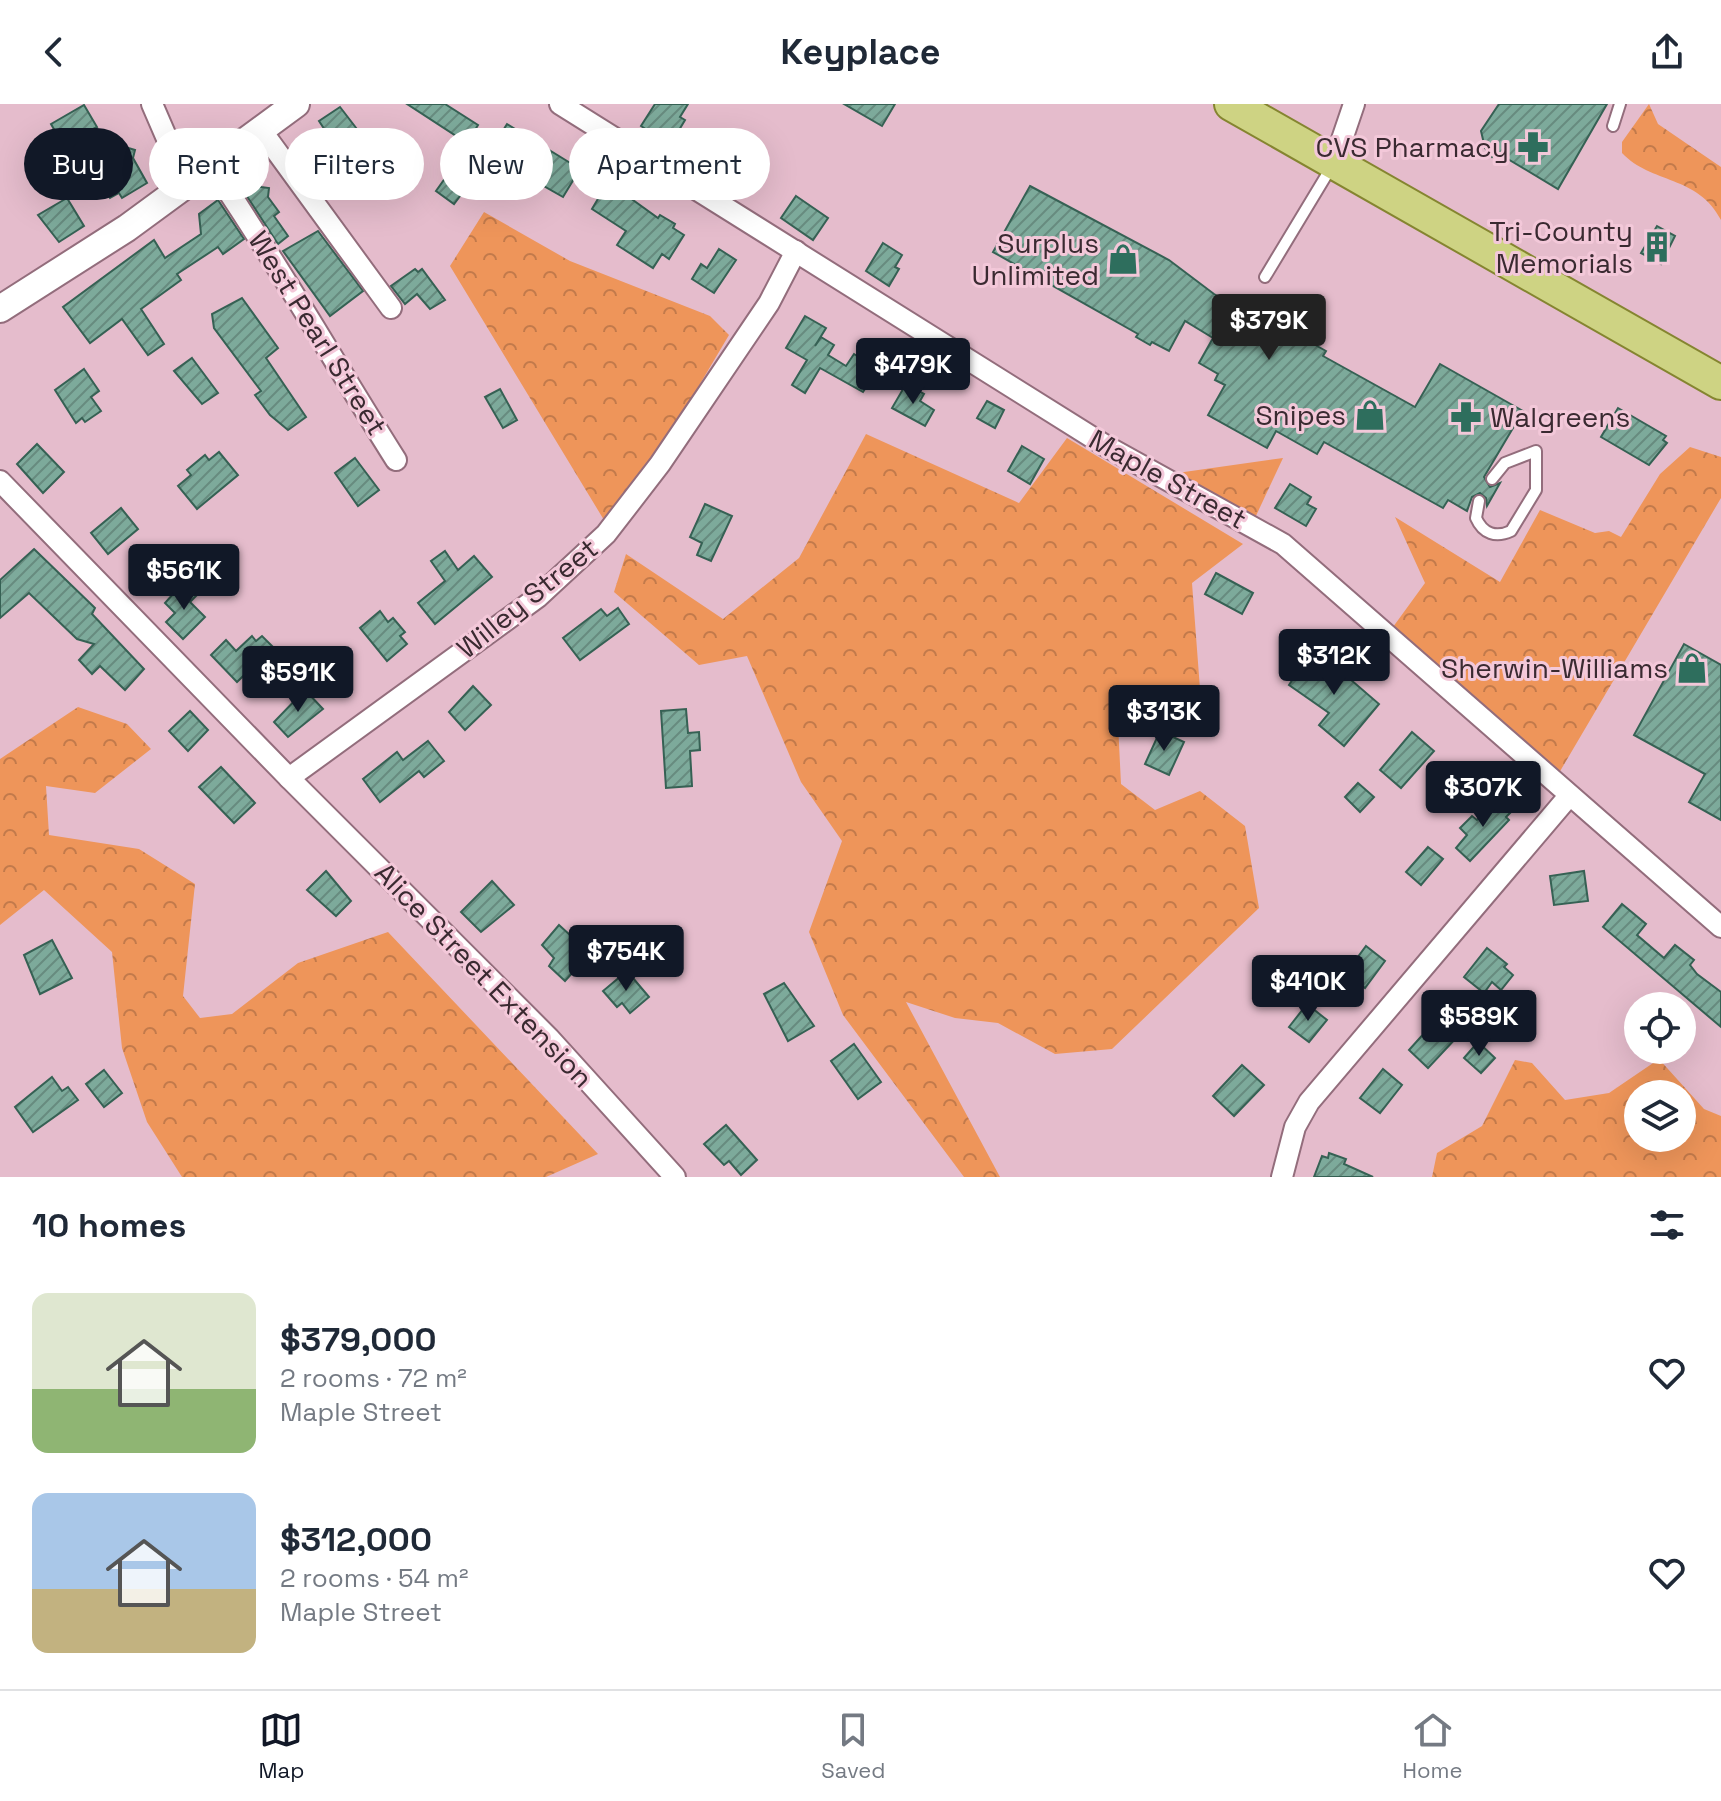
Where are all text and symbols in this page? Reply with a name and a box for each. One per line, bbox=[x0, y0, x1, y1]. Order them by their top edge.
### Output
text: Keyplace bbox=[781, 29, 940, 75]
icon: back bbox=[32, 30, 76, 74]
icon: share bbox=[1645, 30, 1689, 74]
chip: Buy bbox=[24, 128, 133, 200]
chip: Rent bbox=[149, 128, 269, 200]
chip: Filters bbox=[285, 128, 424, 200]
chip: New bbox=[440, 128, 553, 200]
chip: Apartment bbox=[569, 128, 770, 200]
place label: CVS Pharmacy bbox=[1315, 129, 1509, 165]
pharmacy icon: CVS Pharmacy bbox=[1516, 130, 1550, 164]
place label: Tri-County Memorials bbox=[1489, 213, 1633, 281]
street label: West Pearl Street bbox=[241, 224, 395, 442]
place label: Surplus Unlimited bbox=[972, 225, 1099, 293]
building icon: Tri-County Memorials bbox=[1640, 230, 1674, 264]
shop icon: Surplus Unlimited bbox=[1106, 242, 1140, 276]
pin: $379K bbox=[1213, 294, 1325, 362]
text: $379K bbox=[1230, 303, 1308, 337]
pin: $479K bbox=[857, 338, 969, 406]
text: $479K bbox=[874, 347, 952, 381]
place label: Snipes bbox=[1255, 397, 1346, 433]
shop icon: Snipes bbox=[1353, 398, 1387, 432]
place label: Walgreens bbox=[1490, 399, 1630, 435]
pharmacy icon: Walgreens bbox=[1449, 400, 1483, 434]
street label: Maple Street bbox=[1083, 421, 1253, 537]
street label: Willey Street bbox=[449, 530, 605, 666]
pin: $561K bbox=[128, 544, 240, 612]
text: $561K bbox=[146, 553, 222, 587]
pin: $312K bbox=[1278, 629, 1390, 697]
text: $312K bbox=[1297, 638, 1371, 672]
pin: $591K bbox=[242, 646, 354, 714]
place label: Sherwin-Williams bbox=[1441, 650, 1668, 686]
shop icon: Sherwin-Williams bbox=[1675, 651, 1709, 685]
text: $591K bbox=[260, 655, 336, 689]
pin: $313K bbox=[1108, 685, 1220, 753]
text: $313K bbox=[1127, 694, 1201, 728]
pin: $307K bbox=[1427, 761, 1539, 829]
text: $307K bbox=[1444, 770, 1522, 804]
street label: Alice Street Extension bbox=[367, 855, 601, 1095]
pin: $754K bbox=[570, 925, 682, 993]
text: $754K bbox=[587, 934, 665, 968]
pin: $410K bbox=[1252, 955, 1364, 1023]
text: $410K bbox=[1270, 964, 1346, 998]
pin: $589K bbox=[1423, 990, 1535, 1058]
map controls bbox=[1624, 992, 1696, 1152]
button: locate bbox=[1624, 992, 1696, 1064]
text: $589K bbox=[1439, 999, 1519, 1033]
button: layers bbox=[1624, 1080, 1696, 1152]
icon: filters bbox=[1645, 1203, 1689, 1247]
text: 10 homes bbox=[32, 1204, 186, 1247]
text: $379,000 bbox=[280, 1318, 436, 1361]
icon: home bbox=[96, 1325, 192, 1421]
icon: heart bbox=[1645, 1351, 1689, 1395]
text: 2 rooms · 72 m² bbox=[280, 1361, 467, 1395]
text: Maple Street bbox=[280, 1395, 442, 1429]
text: $312,000 bbox=[280, 1518, 432, 1561]
icon: home bbox=[96, 1525, 192, 1621]
icon: heart bbox=[1645, 1551, 1689, 1595]
text: 2 rooms · 54 m² bbox=[280, 1561, 469, 1595]
text: Maple Street bbox=[280, 1595, 442, 1629]
tab: Map bbox=[259, 1708, 304, 1784]
tab: Saved bbox=[821, 1708, 886, 1784]
tab: Home bbox=[1403, 1708, 1463, 1784]

